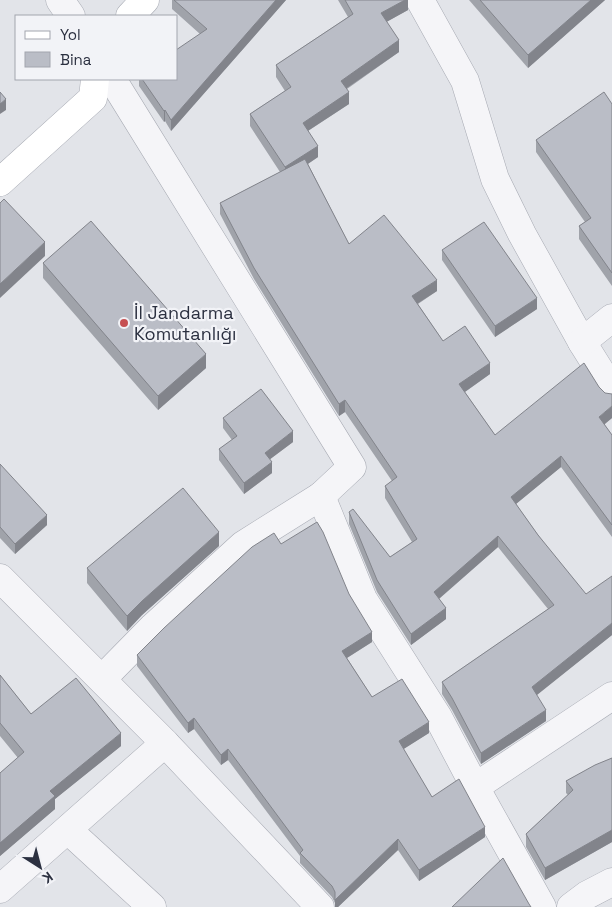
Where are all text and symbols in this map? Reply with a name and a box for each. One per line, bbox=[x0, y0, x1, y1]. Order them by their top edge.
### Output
legend bbox=[15, 15, 178, 80]
text: Yol bbox=[60, 25, 81, 44]
text: Bina bbox=[60, 50, 92, 69]
place label: İl Jandarma Komutanlığı bbox=[134, 301, 237, 345]
marker: İl Jandarma Komutanlığı bbox=[118, 317, 130, 329]
north arrow bbox=[15, 842, 65, 892]
text: K bbox=[39, 868, 56, 888]

